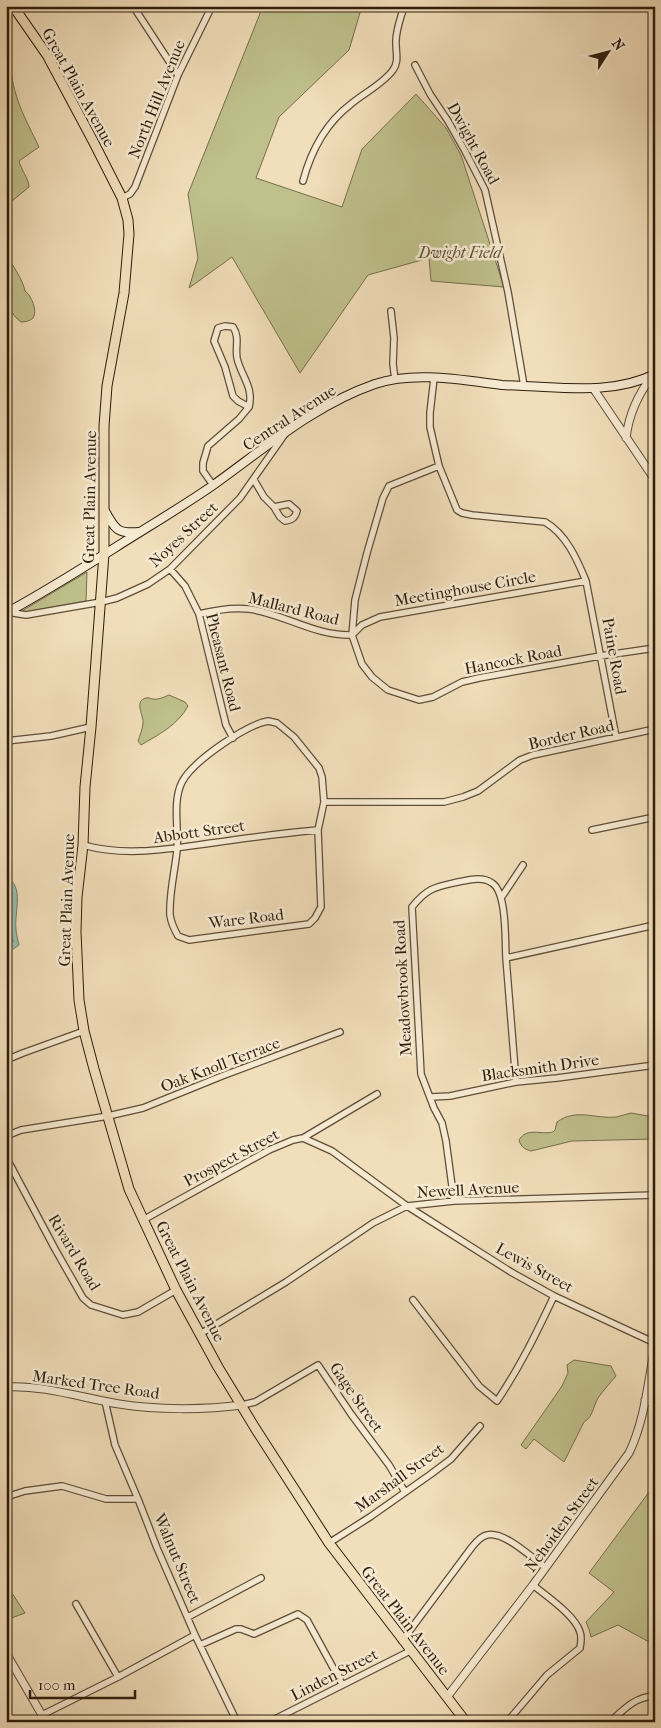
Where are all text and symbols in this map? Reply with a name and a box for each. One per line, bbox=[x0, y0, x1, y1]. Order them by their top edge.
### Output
street label: Great Plain Avenue bbox=[38, 24, 119, 150]
north arrow bbox=[584, 28, 634, 78]
text: N bbox=[608, 35, 628, 54]
street label: North Hill Avenue bbox=[124, 37, 189, 161]
street label: Dwight Road bbox=[443, 99, 504, 188]
park label: Dwight Field bbox=[418, 243, 503, 262]
street label: Central Avenue bbox=[239, 380, 339, 455]
street label: Great Plain Avenue bbox=[79, 430, 100, 564]
street label: Noyes Street bbox=[145, 498, 222, 571]
street label: Meetinghouse Circle bbox=[393, 567, 537, 610]
street label: Mallard Road bbox=[247, 588, 341, 629]
street label: Pheasant Road bbox=[202, 611, 245, 714]
street label: Paine Road bbox=[598, 616, 631, 696]
street label: Hancock Road bbox=[463, 641, 564, 678]
street label: Border Road bbox=[526, 715, 616, 754]
street label: Abbott Street bbox=[151, 816, 246, 847]
street label: Great Plain Avenue bbox=[55, 833, 78, 967]
street label: Ware Road bbox=[206, 904, 285, 933]
street label: Meadowbrook Road bbox=[389, 919, 416, 1057]
street label: Oak Knoll Terrace bbox=[158, 1033, 283, 1096]
street label: Blacksmith Drive bbox=[480, 1050, 600, 1085]
street label: Prospect Street bbox=[180, 1124, 282, 1191]
street label: Newell Avenue bbox=[416, 1177, 520, 1202]
street label: Rivard Road bbox=[44, 1211, 105, 1294]
street label: Great Plain Avenue bbox=[152, 1218, 229, 1345]
street label: Lewis Street bbox=[493, 1238, 577, 1297]
street label: Gage Street bbox=[326, 1359, 388, 1436]
street label: Marked Tree Road bbox=[31, 1366, 161, 1403]
street label: Marshall Street bbox=[351, 1439, 448, 1516]
street label: Nehoiden Street bbox=[521, 1473, 602, 1575]
street label: Walnut Street bbox=[150, 1509, 205, 1606]
street label: Great Plain Avenue bbox=[357, 1562, 454, 1679]
street label: Linden Street bbox=[288, 1644, 381, 1705]
scale bar bbox=[30, 1668, 135, 1700]
text: 100 m bbox=[38, 1676, 76, 1694]

